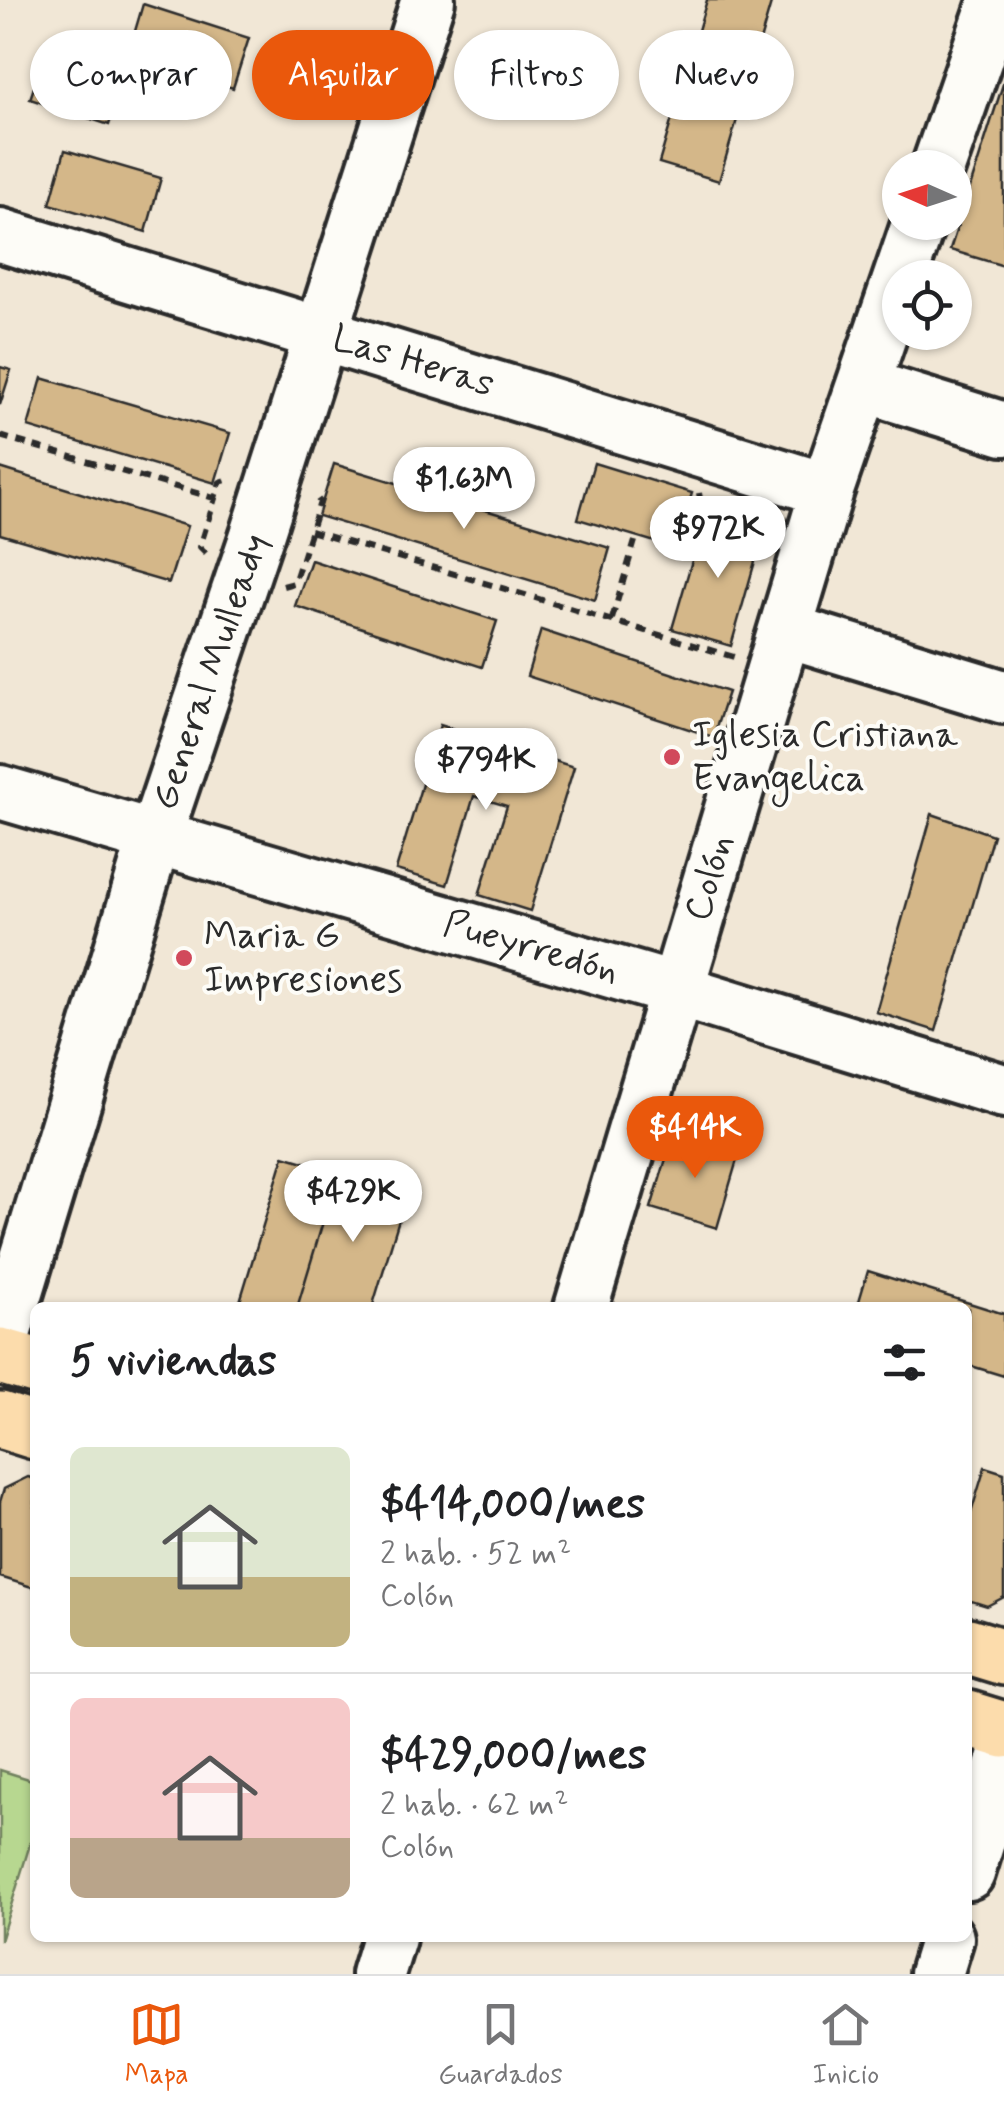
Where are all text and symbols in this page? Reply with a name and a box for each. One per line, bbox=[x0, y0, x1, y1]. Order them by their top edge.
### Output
chip: Comprar bbox=[30, 30, 232, 120]
chip: Alquilar bbox=[252, 30, 434, 120]
chip: Filtros bbox=[454, 30, 619, 120]
chip: Nuevo bbox=[639, 30, 794, 120]
north arrow bbox=[882, 150, 972, 240]
map controls bbox=[882, 150, 972, 350]
button: locate bbox=[882, 260, 972, 350]
street label: Las Heras bbox=[326, 314, 500, 410]
pin: $1.63M bbox=[383, 447, 545, 532]
text: $1.63M bbox=[415, 458, 513, 500]
pin: $972K bbox=[648, 496, 788, 581]
text: $972K bbox=[672, 507, 764, 549]
street label: General Mulleady bbox=[141, 528, 281, 816]
place label: Iglesia Cristiana Evangelica bbox=[692, 711, 958, 808]
pin: $794K bbox=[416, 728, 556, 813]
text: $794K bbox=[437, 739, 535, 781]
marker: Iglesia Cristiana Evangelica bbox=[661, 746, 683, 768]
street label: Colón bbox=[674, 829, 746, 927]
street label: Pueyrredón bbox=[438, 900, 624, 996]
place label: Maria G Impresiones bbox=[204, 912, 402, 1005]
marker: Maria G Impresiones bbox=[173, 947, 195, 969]
pin: $414K bbox=[625, 1096, 765, 1181]
text: $414K bbox=[649, 1107, 741, 1149]
pin: $429K bbox=[283, 1160, 423, 1245]
text: $429K bbox=[306, 1171, 400, 1213]
text: 5 viviendas bbox=[70, 1335, 277, 1390]
icon: filters bbox=[877, 1335, 932, 1390]
text: $414,000/mes bbox=[380, 1478, 645, 1533]
icon: home bbox=[150, 1487, 270, 1607]
text: 2 hab. · 52 m² bbox=[380, 1533, 571, 1575]
text: Colón bbox=[380, 1575, 454, 1617]
text: $429,000/mes bbox=[380, 1729, 646, 1784]
icon: home bbox=[150, 1738, 270, 1858]
text: 2 hab. · 62 m² bbox=[380, 1784, 568, 1826]
text: Colón bbox=[380, 1826, 454, 1868]
tab: Mapa bbox=[125, 1997, 189, 2094]
tab: Guardados bbox=[438, 1997, 563, 2094]
tab: Inicio bbox=[812, 1997, 879, 2094]

